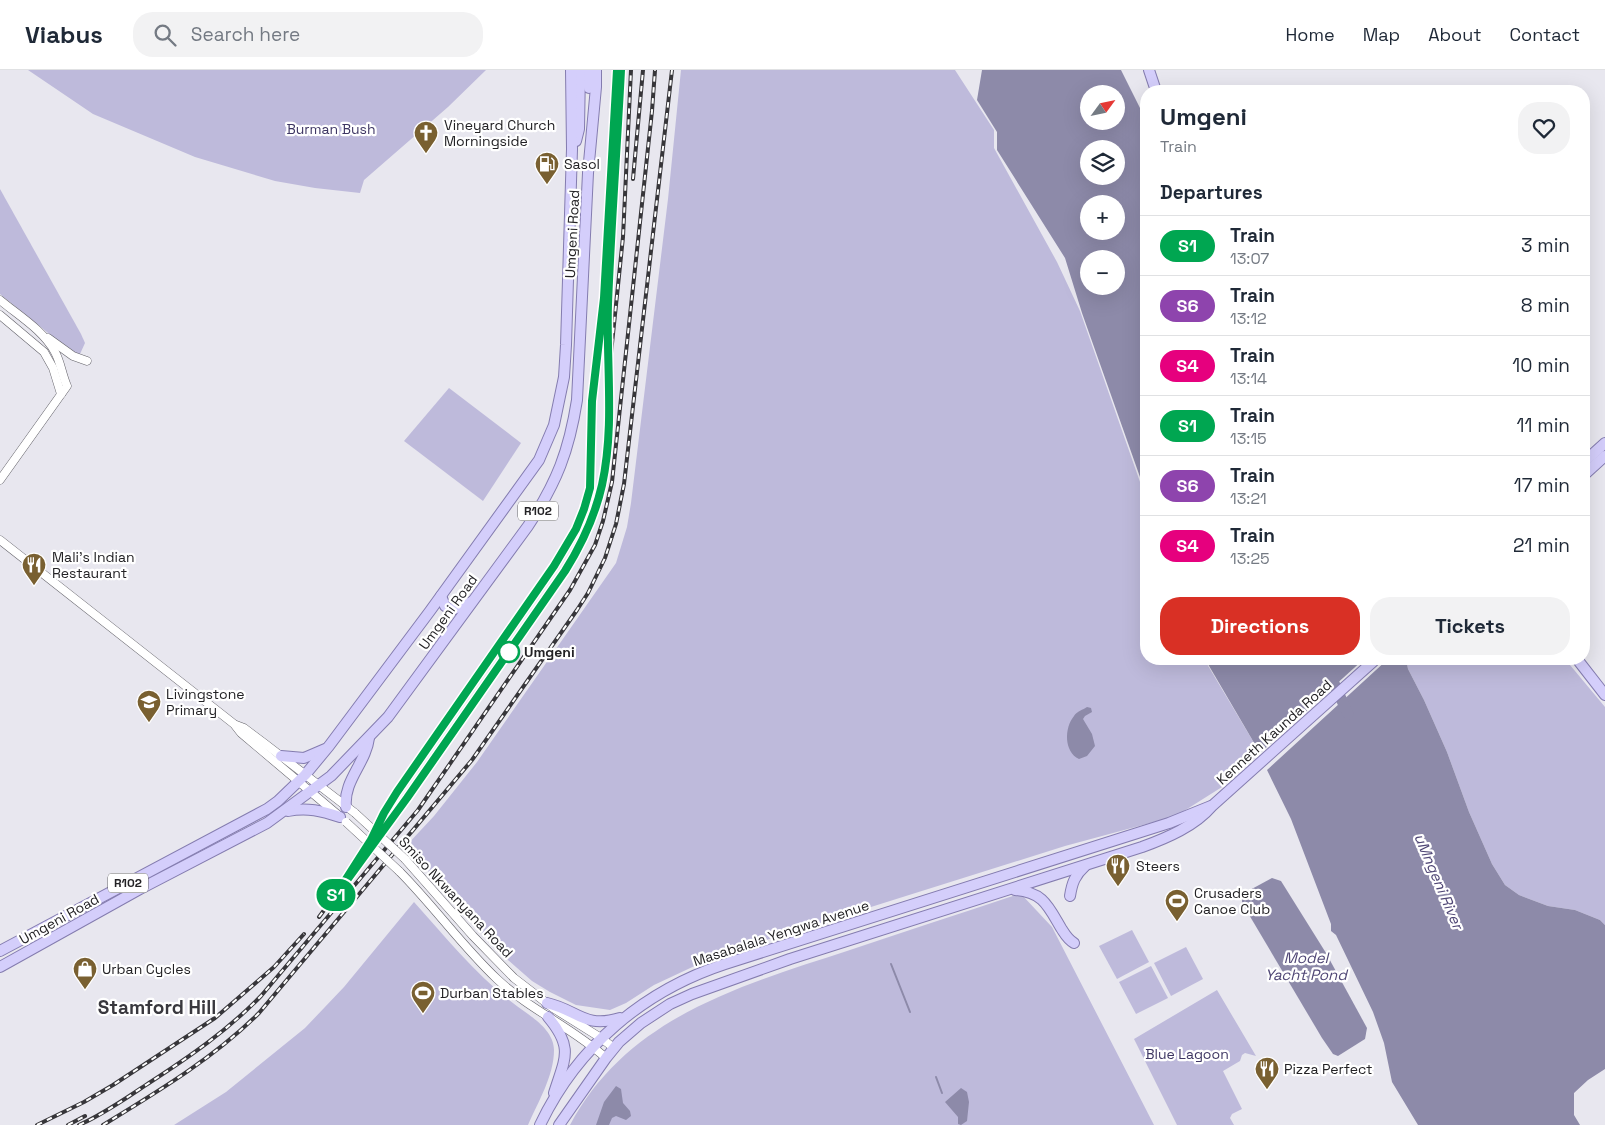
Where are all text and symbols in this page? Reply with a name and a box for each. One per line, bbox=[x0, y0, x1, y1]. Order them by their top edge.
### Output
search box bbox=[133, 12, 483, 57]
text: Viabus bbox=[25, 19, 103, 50]
icon: search bbox=[151, 21, 179, 49]
text: Search here bbox=[191, 22, 300, 47]
text: Home bbox=[1286, 23, 1335, 46]
text: Map bbox=[1363, 23, 1400, 46]
text: About bbox=[1428, 23, 1482, 46]
text: Contact bbox=[1510, 23, 1580, 46]
north arrow bbox=[1080, 85, 1125, 130]
map controls bbox=[1080, 85, 1125, 295]
text: Umgeni bbox=[1160, 101, 1247, 132]
button: heart bbox=[1518, 102, 1570, 154]
place label: Vineyard Church Morningside bbox=[444, 116, 555, 150]
park label: Burman Bush bbox=[286, 120, 376, 138]
church icon: Vineyard Church Morningside bbox=[413, 120, 439, 154]
text: Train bbox=[1160, 136, 1197, 157]
button: layers bbox=[1080, 140, 1125, 185]
fuel station icon: Sasol bbox=[534, 151, 560, 185]
place label: Sasol bbox=[564, 155, 600, 173]
text: Departures bbox=[1160, 180, 1263, 205]
street label: Umgeni Road bbox=[561, 189, 583, 279]
button: + bbox=[1080, 195, 1125, 240]
text: Train bbox=[1230, 223, 1275, 248]
text: 3 min bbox=[1521, 233, 1570, 258]
text: S1 bbox=[1178, 234, 1197, 257]
text: 13:07 bbox=[1230, 248, 1269, 269]
button: − bbox=[1080, 250, 1125, 295]
text: Train bbox=[1230, 283, 1275, 308]
text: 8 min bbox=[1521, 293, 1570, 318]
text: S6 bbox=[1176, 294, 1199, 317]
text: 13:12 bbox=[1230, 308, 1267, 329]
text: Train bbox=[1230, 343, 1275, 368]
text: 10 min bbox=[1512, 353, 1570, 378]
text: S4 bbox=[1176, 354, 1199, 377]
text: 13:14 bbox=[1230, 368, 1267, 389]
text: Train bbox=[1230, 403, 1275, 428]
text: 11 min bbox=[1517, 413, 1570, 438]
text: S1 bbox=[1178, 414, 1197, 437]
text: 13:15 bbox=[1230, 428, 1267, 449]
text: Train bbox=[1230, 463, 1275, 488]
text: 17 min bbox=[1514, 473, 1570, 498]
text: S6 bbox=[1176, 474, 1199, 497]
text: 13:21 bbox=[1230, 488, 1267, 509]
road number: R102 bbox=[518, 502, 558, 521]
text: Train bbox=[1230, 523, 1275, 548]
text: 21 min bbox=[1513, 533, 1570, 558]
text: S4 bbox=[1176, 534, 1199, 557]
place label: Mali's Indian Restaurant bbox=[52, 548, 135, 582]
text: 13:25 bbox=[1230, 548, 1270, 569]
restaurant icon: Mali's Indian Restaurant bbox=[21, 552, 47, 586]
street label: Umgeni Road bbox=[415, 571, 481, 653]
button: Directions bbox=[1160, 597, 1360, 655]
button: Tickets bbox=[1370, 597, 1570, 655]
marker: Umgeni bbox=[498, 641, 520, 663]
place label: Umgeni bbox=[524, 643, 575, 661]
street label: Kenneth Kaunda Road bbox=[1213, 675, 1335, 789]
place label: Livingstone Primary bbox=[166, 685, 245, 719]
school or university icon: Livingstone Primary bbox=[136, 689, 162, 723]
water label: uMngeni River bbox=[1410, 830, 1468, 933]
street label: Smiso Nkwanyana Road bbox=[395, 833, 517, 961]
restaurant icon: Steers bbox=[1105, 853, 1131, 887]
place label: Steers bbox=[1136, 857, 1180, 875]
road number: R102 bbox=[108, 874, 148, 892]
line badge: S1 bbox=[314, 879, 358, 911]
text: S1 bbox=[326, 883, 346, 906]
place label: Crusaders Canoe Club bbox=[1194, 884, 1270, 918]
sports icon: Crusaders Canoe Club bbox=[1164, 888, 1190, 922]
street label: Umgeni Road bbox=[16, 890, 102, 948]
street label: Masabalala Yengwa Avenue bbox=[691, 896, 871, 970]
water label: Model Yacht Pond bbox=[1265, 948, 1349, 984]
shop icon: Urban Cycles bbox=[72, 956, 98, 990]
place label: Urban Cycles bbox=[102, 960, 191, 978]
sports icon: Durban Stables bbox=[410, 980, 436, 1014]
place label: Durban Stables bbox=[440, 984, 544, 1002]
district label: Stamford Hill bbox=[98, 995, 216, 1020]
park label: Blue Lagoon bbox=[1145, 1045, 1229, 1063]
restaurant icon: Pizza Perfect bbox=[1254, 1056, 1280, 1090]
place label: Pizza Perfect bbox=[1284, 1060, 1372, 1078]

